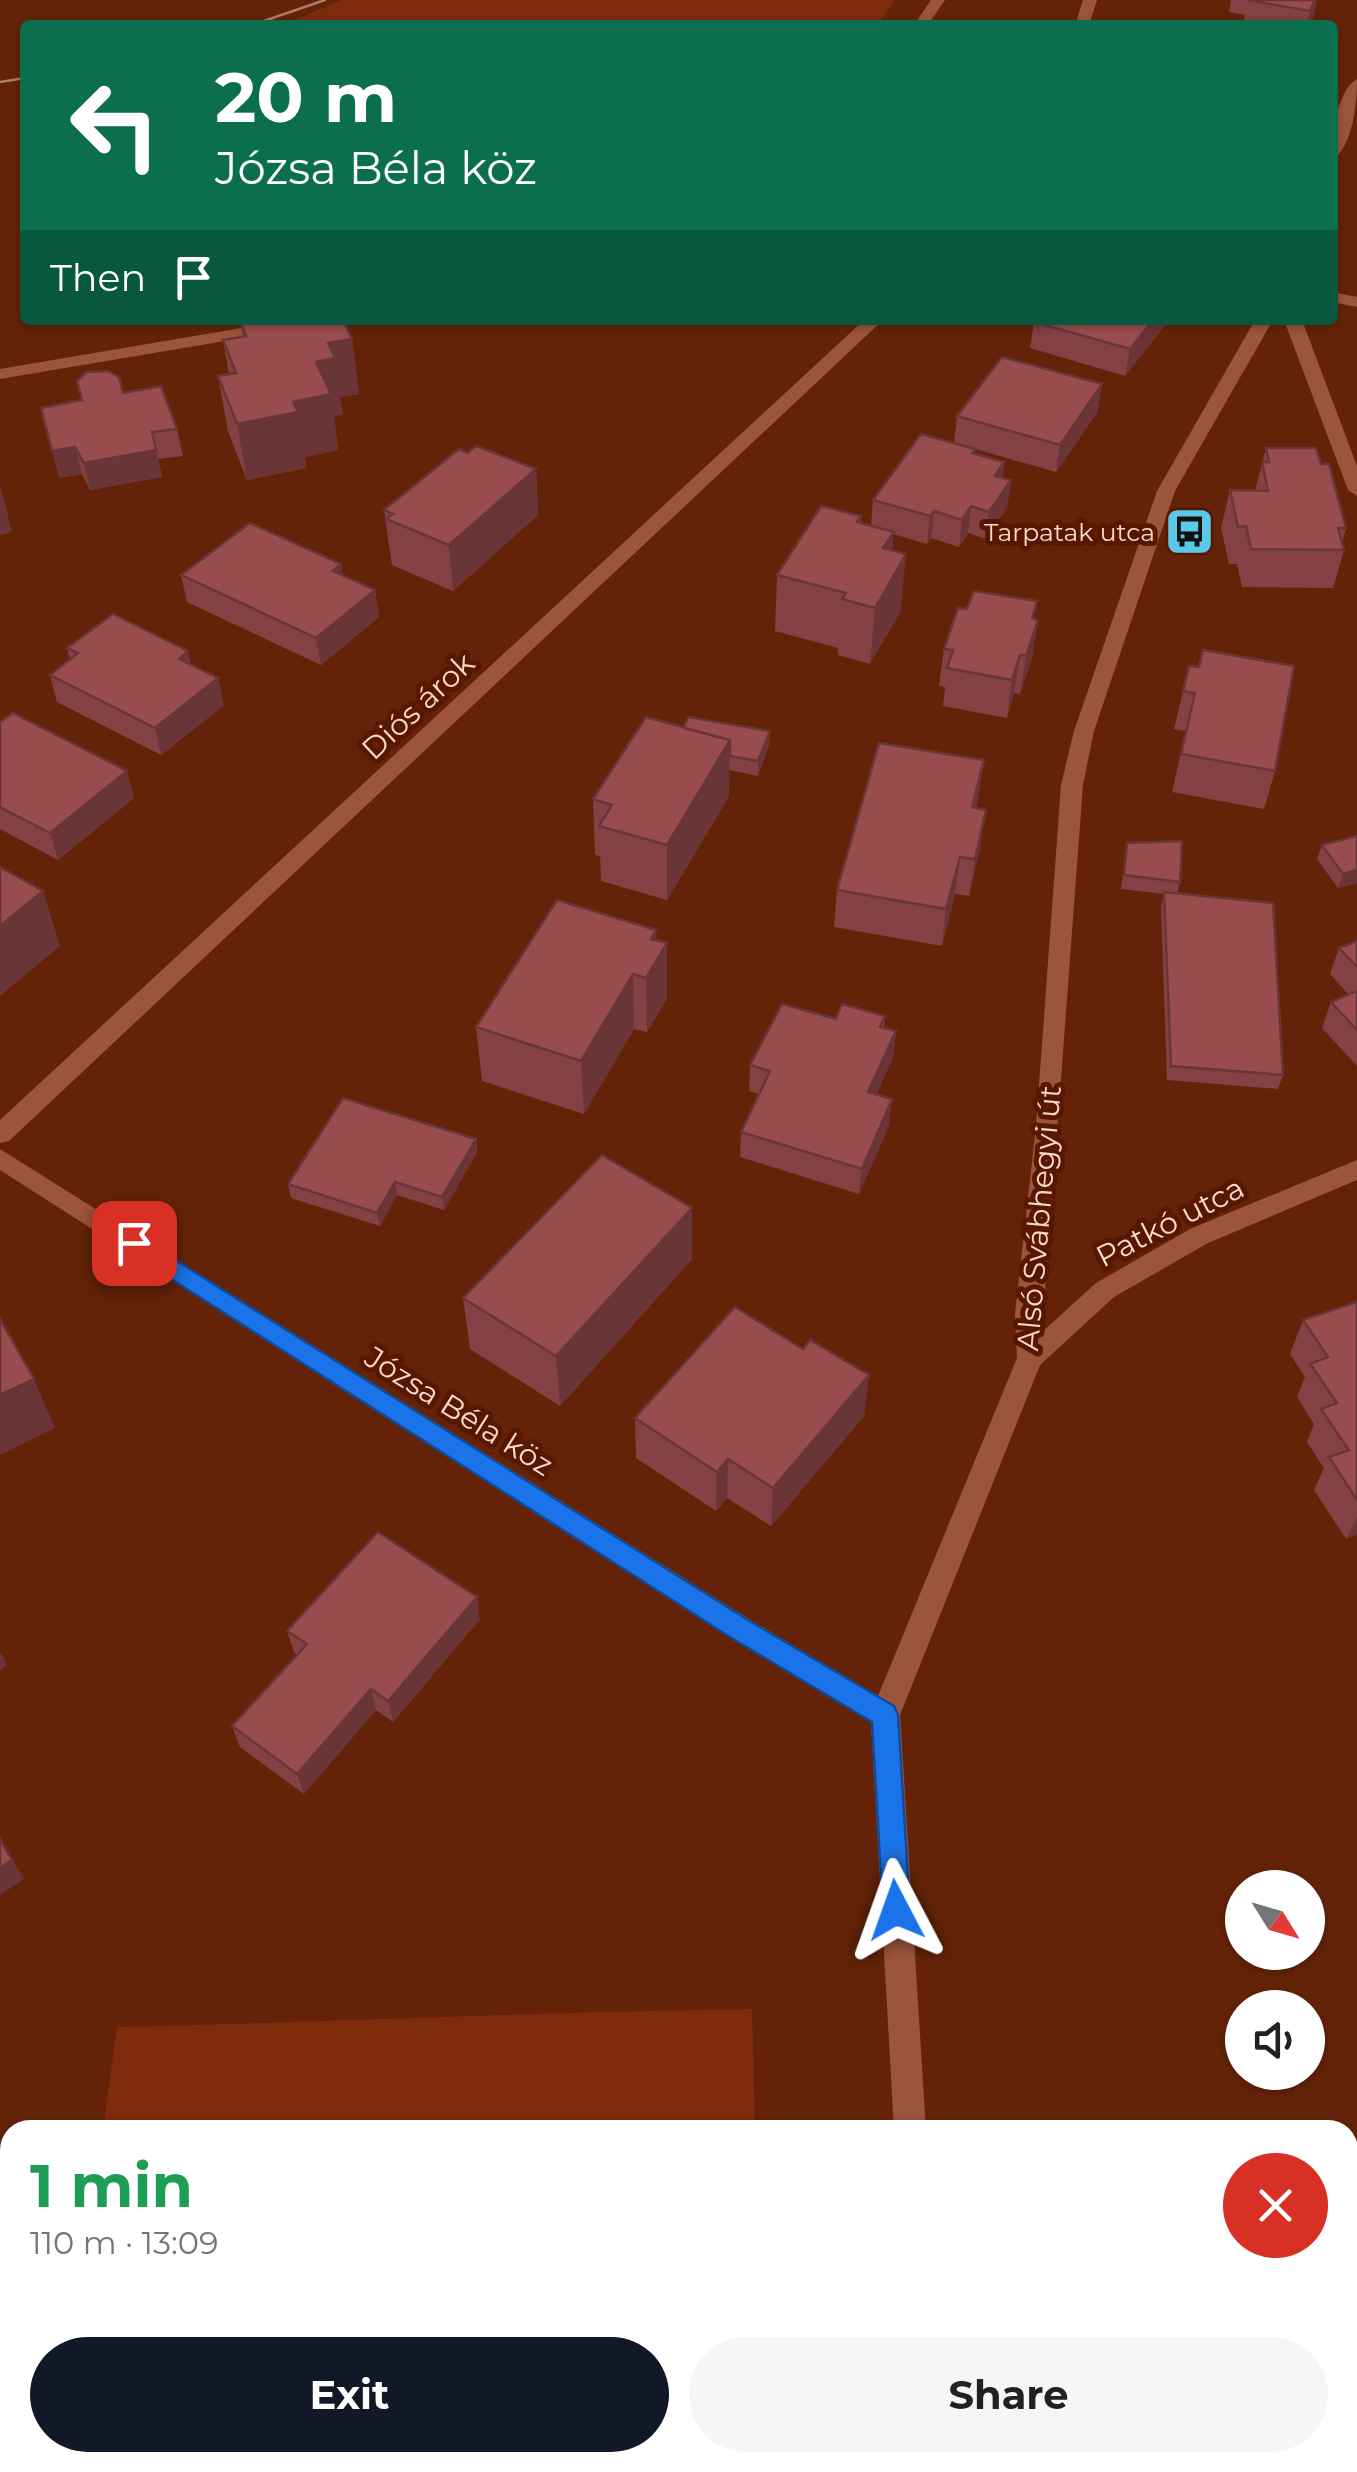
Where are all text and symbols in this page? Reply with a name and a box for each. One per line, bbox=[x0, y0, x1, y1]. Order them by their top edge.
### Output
text: 20 m bbox=[215, 54, 397, 140]
icon: left bbox=[50, 60, 180, 190]
text: Józsa Béla köz bbox=[215, 140, 537, 195]
icon: arrive bbox=[166, 250, 221, 305]
text: Then bbox=[50, 254, 146, 301]
bus stop icon: Tarpatak utca bbox=[1164, 506, 1216, 558]
place label: Tarpatak utca bbox=[984, 517, 1155, 547]
street label: Diós árok bbox=[354, 645, 482, 767]
street label: Alsó Svábhegyi út bbox=[1009, 1084, 1069, 1352]
street label: Patkó utca bbox=[1090, 1169, 1250, 1275]
pin bbox=[92, 1201, 177, 1286]
icon: arrive bbox=[107, 1216, 162, 1271]
street label: Józsa Béla köz bbox=[357, 1338, 560, 1484]
position arrow bbox=[844, 1858, 948, 1962]
north arrow bbox=[1225, 1870, 1325, 1970]
map controls bbox=[1225, 1870, 1325, 2090]
button: sound bbox=[1225, 1990, 1325, 2090]
text: 1 min bbox=[30, 2149, 193, 2222]
button: close bbox=[1223, 2153, 1328, 2258]
text: 110 m · 13:09 bbox=[30, 2223, 219, 2262]
button: Exit bbox=[30, 2337, 669, 2452]
button: Share bbox=[689, 2337, 1328, 2452]

